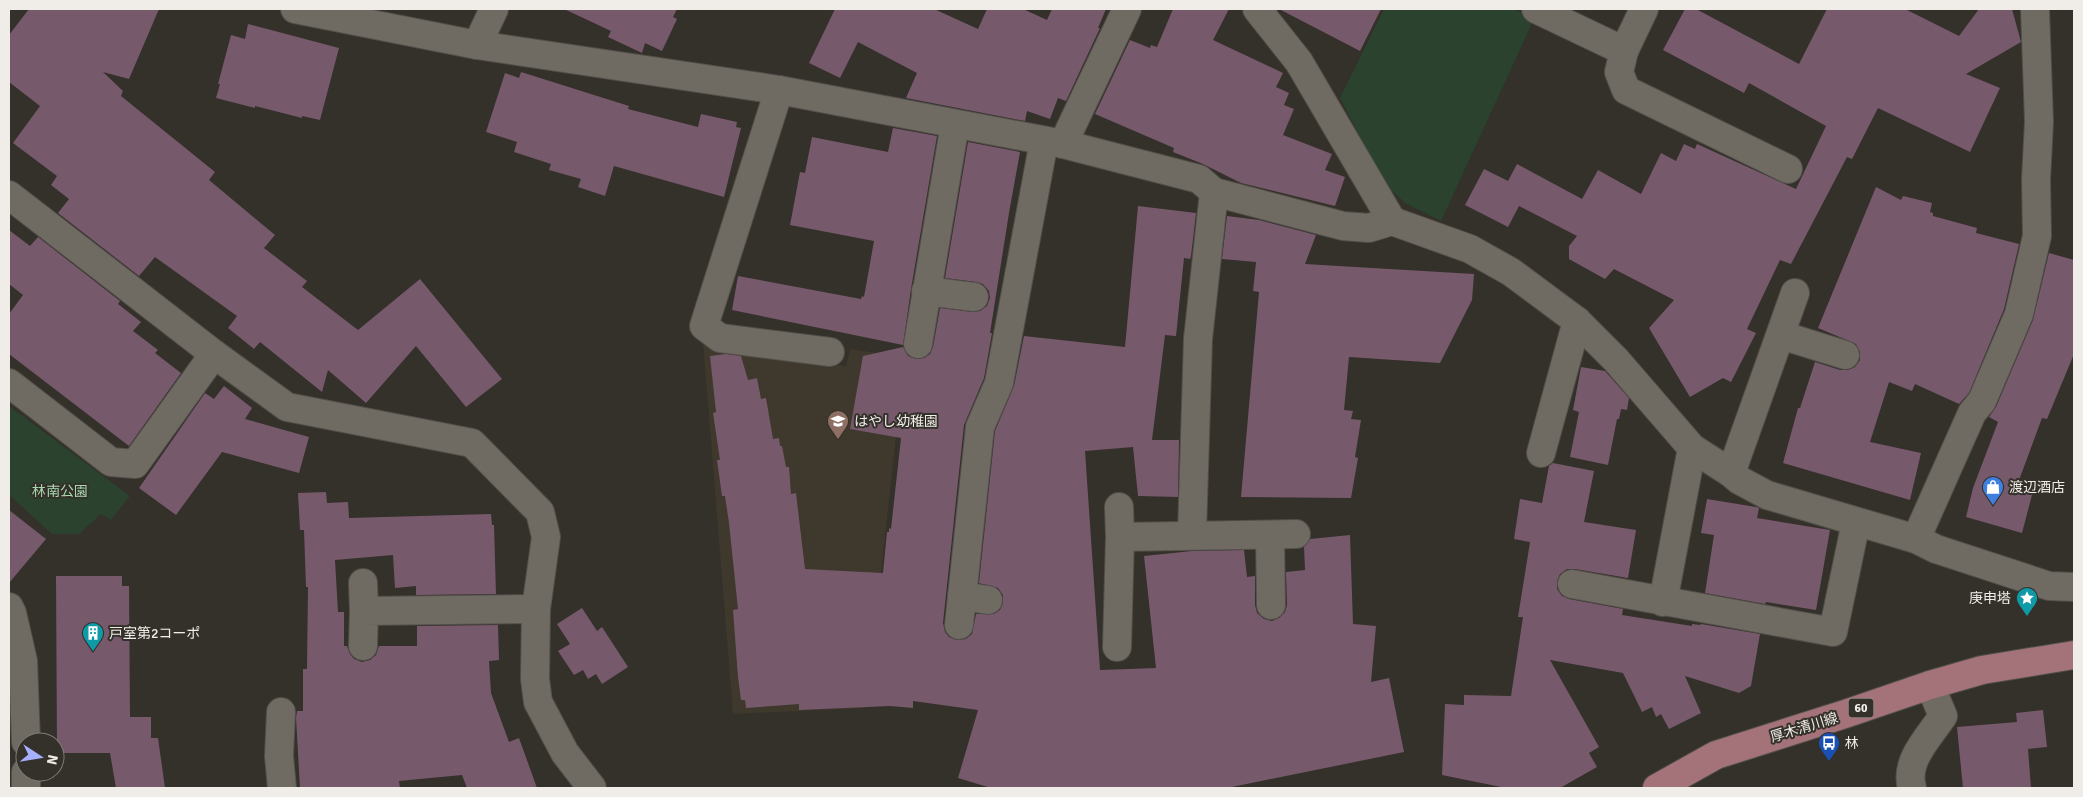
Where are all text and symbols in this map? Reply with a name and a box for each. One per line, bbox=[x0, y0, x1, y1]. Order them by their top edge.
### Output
school or university icon: はやし幼稚園 bbox=[826, 409, 850, 440]
place label: はやし幼稚園 bbox=[854, 413, 938, 430]
shop icon: 渡辺酒店 bbox=[1981, 475, 2005, 506]
place label: 渡辺酒店 bbox=[2009, 479, 2065, 496]
park label: 林南公園 bbox=[32, 483, 88, 500]
place icon: 庚申塔 bbox=[2015, 586, 2039, 617]
place label: 庚申塔 bbox=[1969, 590, 2011, 607]
building icon: 戸室第2コーポ bbox=[81, 621, 105, 652]
place label: 戸室第2コーポ bbox=[109, 625, 201, 642]
road number: 60 bbox=[1848, 698, 1874, 718]
street label: 厚木清川線 bbox=[1768, 709, 1840, 746]
bus stop icon: 林 bbox=[1817, 731, 1841, 762]
north arrow bbox=[15, 732, 65, 782]
place label: 林 bbox=[1845, 735, 1859, 752]
text: N bbox=[43, 753, 62, 766]

